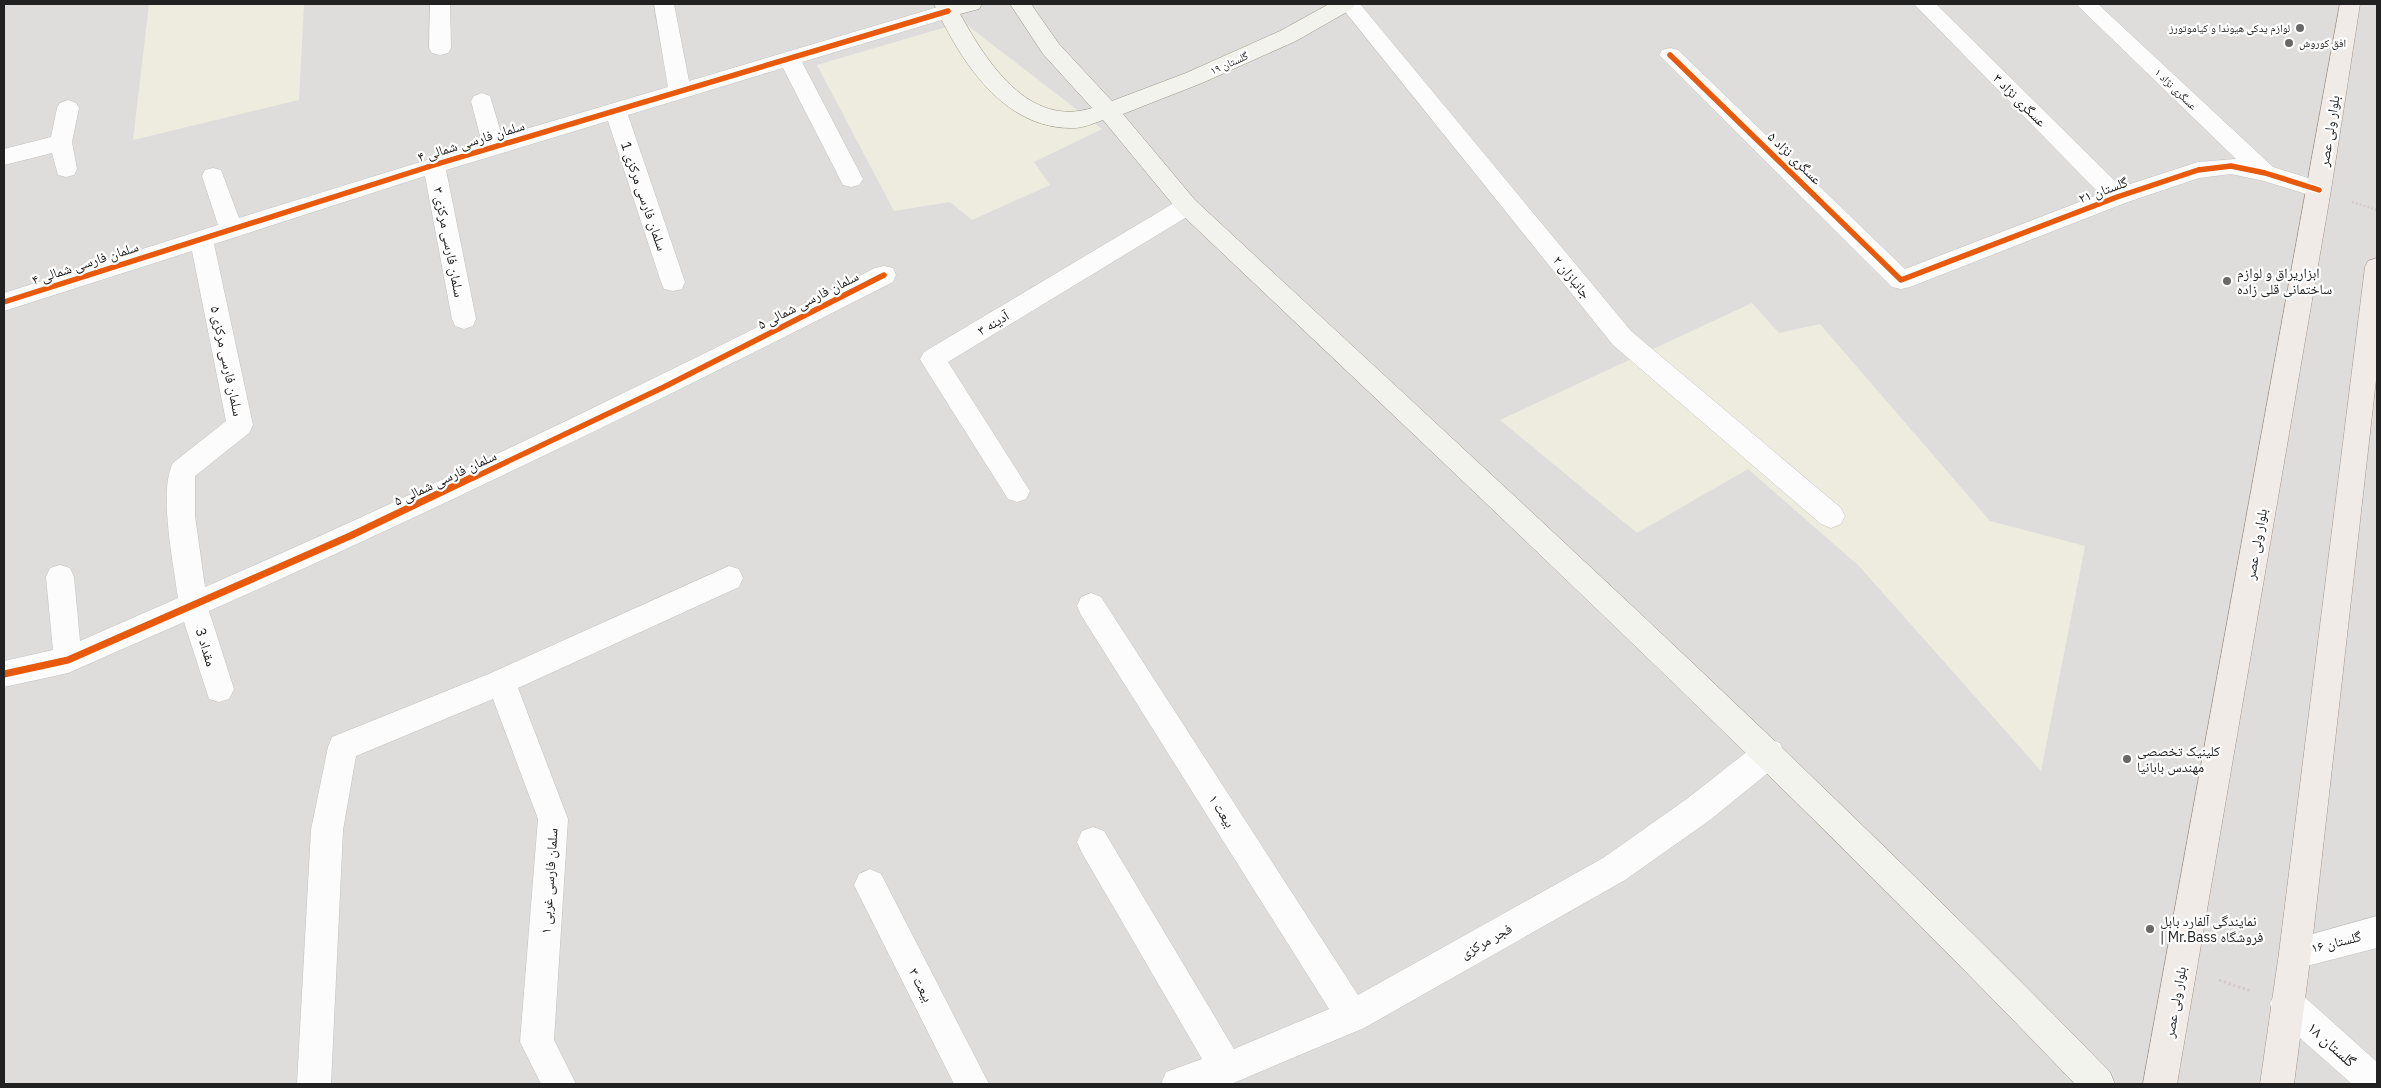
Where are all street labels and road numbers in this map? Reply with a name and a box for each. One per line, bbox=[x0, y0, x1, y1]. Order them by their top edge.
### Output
street label: گلستان ۱۹ bbox=[1208, 48, 1251, 78]
street label: عسگری نژاد ۱ bbox=[2152, 65, 2201, 113]
street label: عسگری نژاد ۳ bbox=[1989, 69, 2051, 131]
street label: بلوار ولی عصر bbox=[2314, 94, 2344, 169]
street label: سلمان فارسی شمالی ۴ bbox=[415, 116, 527, 166]
street label: عسگری نژاد ۵ bbox=[1764, 128, 1826, 188]
street label: سلمان فارسی مرکزی 1 bbox=[617, 139, 671, 253]
street label: گلستان ۲۱ bbox=[2076, 173, 2130, 207]
street label: سلمان فارسی مرکزی ۳ bbox=[429, 185, 469, 299]
street label: سلمان فارسی شمالی ۴ bbox=[29, 237, 141, 289]
street label: جانبازان ۲ bbox=[1549, 252, 1595, 302]
street label: سلمان فارسی شمالی ۵ bbox=[754, 267, 862, 333]
street label: سلمان فارسی مرکزی ۵ bbox=[207, 304, 247, 418]
street label: آدینه ۳ bbox=[974, 306, 1013, 339]
street label: سلمان فارسی شمالی ۵ bbox=[391, 446, 499, 510]
street label: بلوار ولی عصر bbox=[2241, 507, 2271, 582]
street label: مقداد 3 bbox=[192, 626, 220, 668]
street label: بیعت ۱ bbox=[1205, 791, 1239, 831]
street label: سلمان فارسی غربی ۱ bbox=[536, 827, 562, 935]
street label: فجر مرکزی bbox=[1457, 919, 1515, 963]
street label: گلستان ۱۶ bbox=[2309, 927, 2363, 957]
street label: بیعت ۳ bbox=[905, 965, 937, 1005]
street label: بلوار ولی عصر bbox=[2160, 965, 2190, 1040]
street label: گلستان ۱۸ bbox=[2303, 1017, 2361, 1072]

